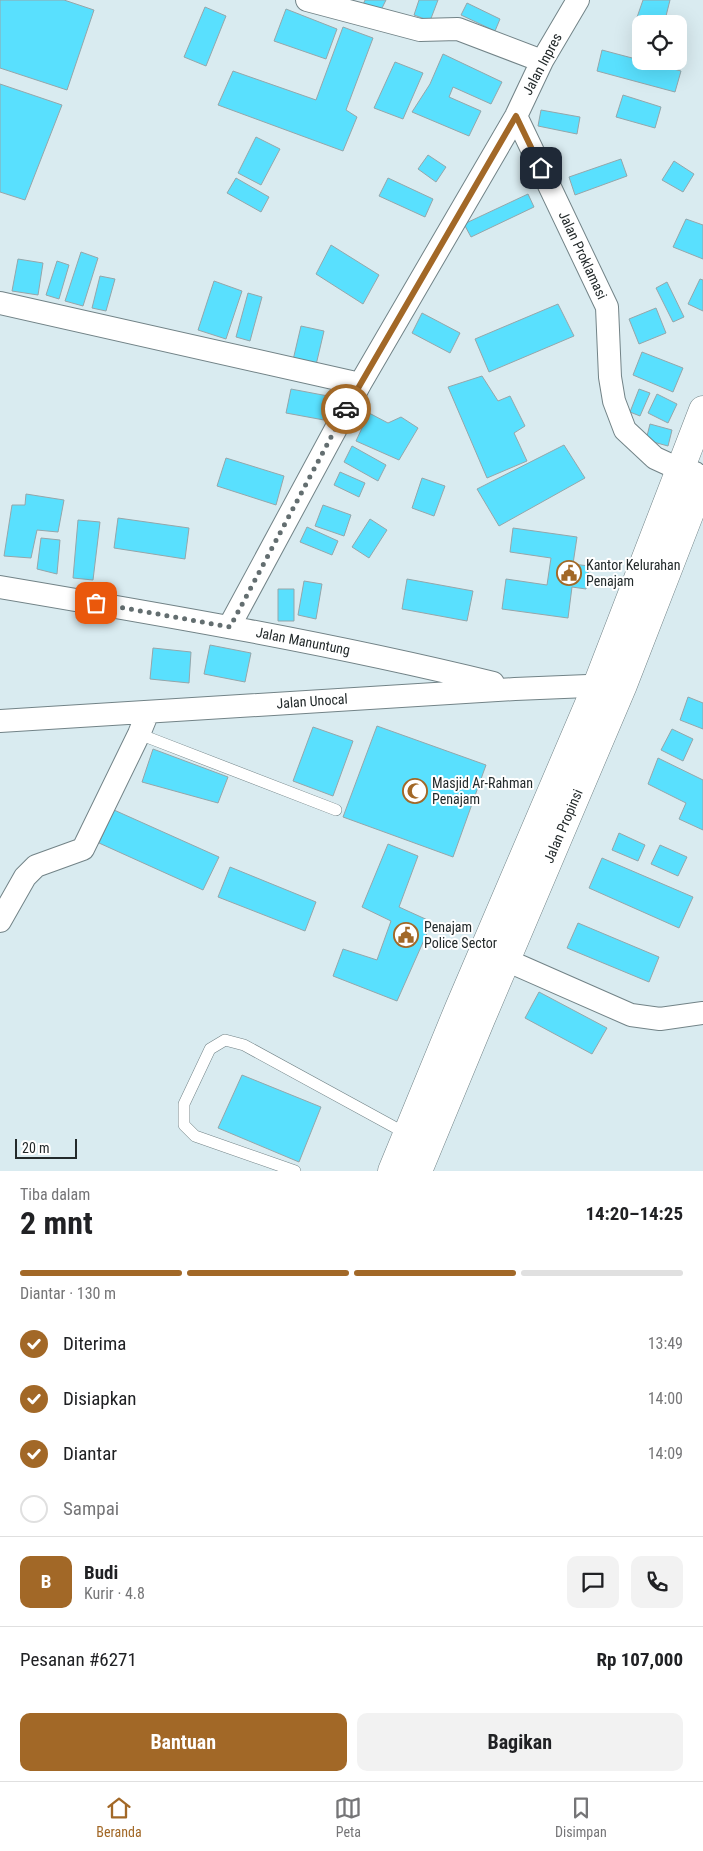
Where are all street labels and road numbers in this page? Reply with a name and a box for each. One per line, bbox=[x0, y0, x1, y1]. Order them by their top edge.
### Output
street label: Jalan Inpres bbox=[519, 30, 565, 98]
street label: Jalan Proklamasi bbox=[556, 208, 610, 302]
street label: Jalan Manuntung bbox=[255, 624, 351, 658]
street label: Jalan Unocal bbox=[276, 691, 348, 711]
street label: Jalan Propinsi bbox=[540, 787, 586, 865]

